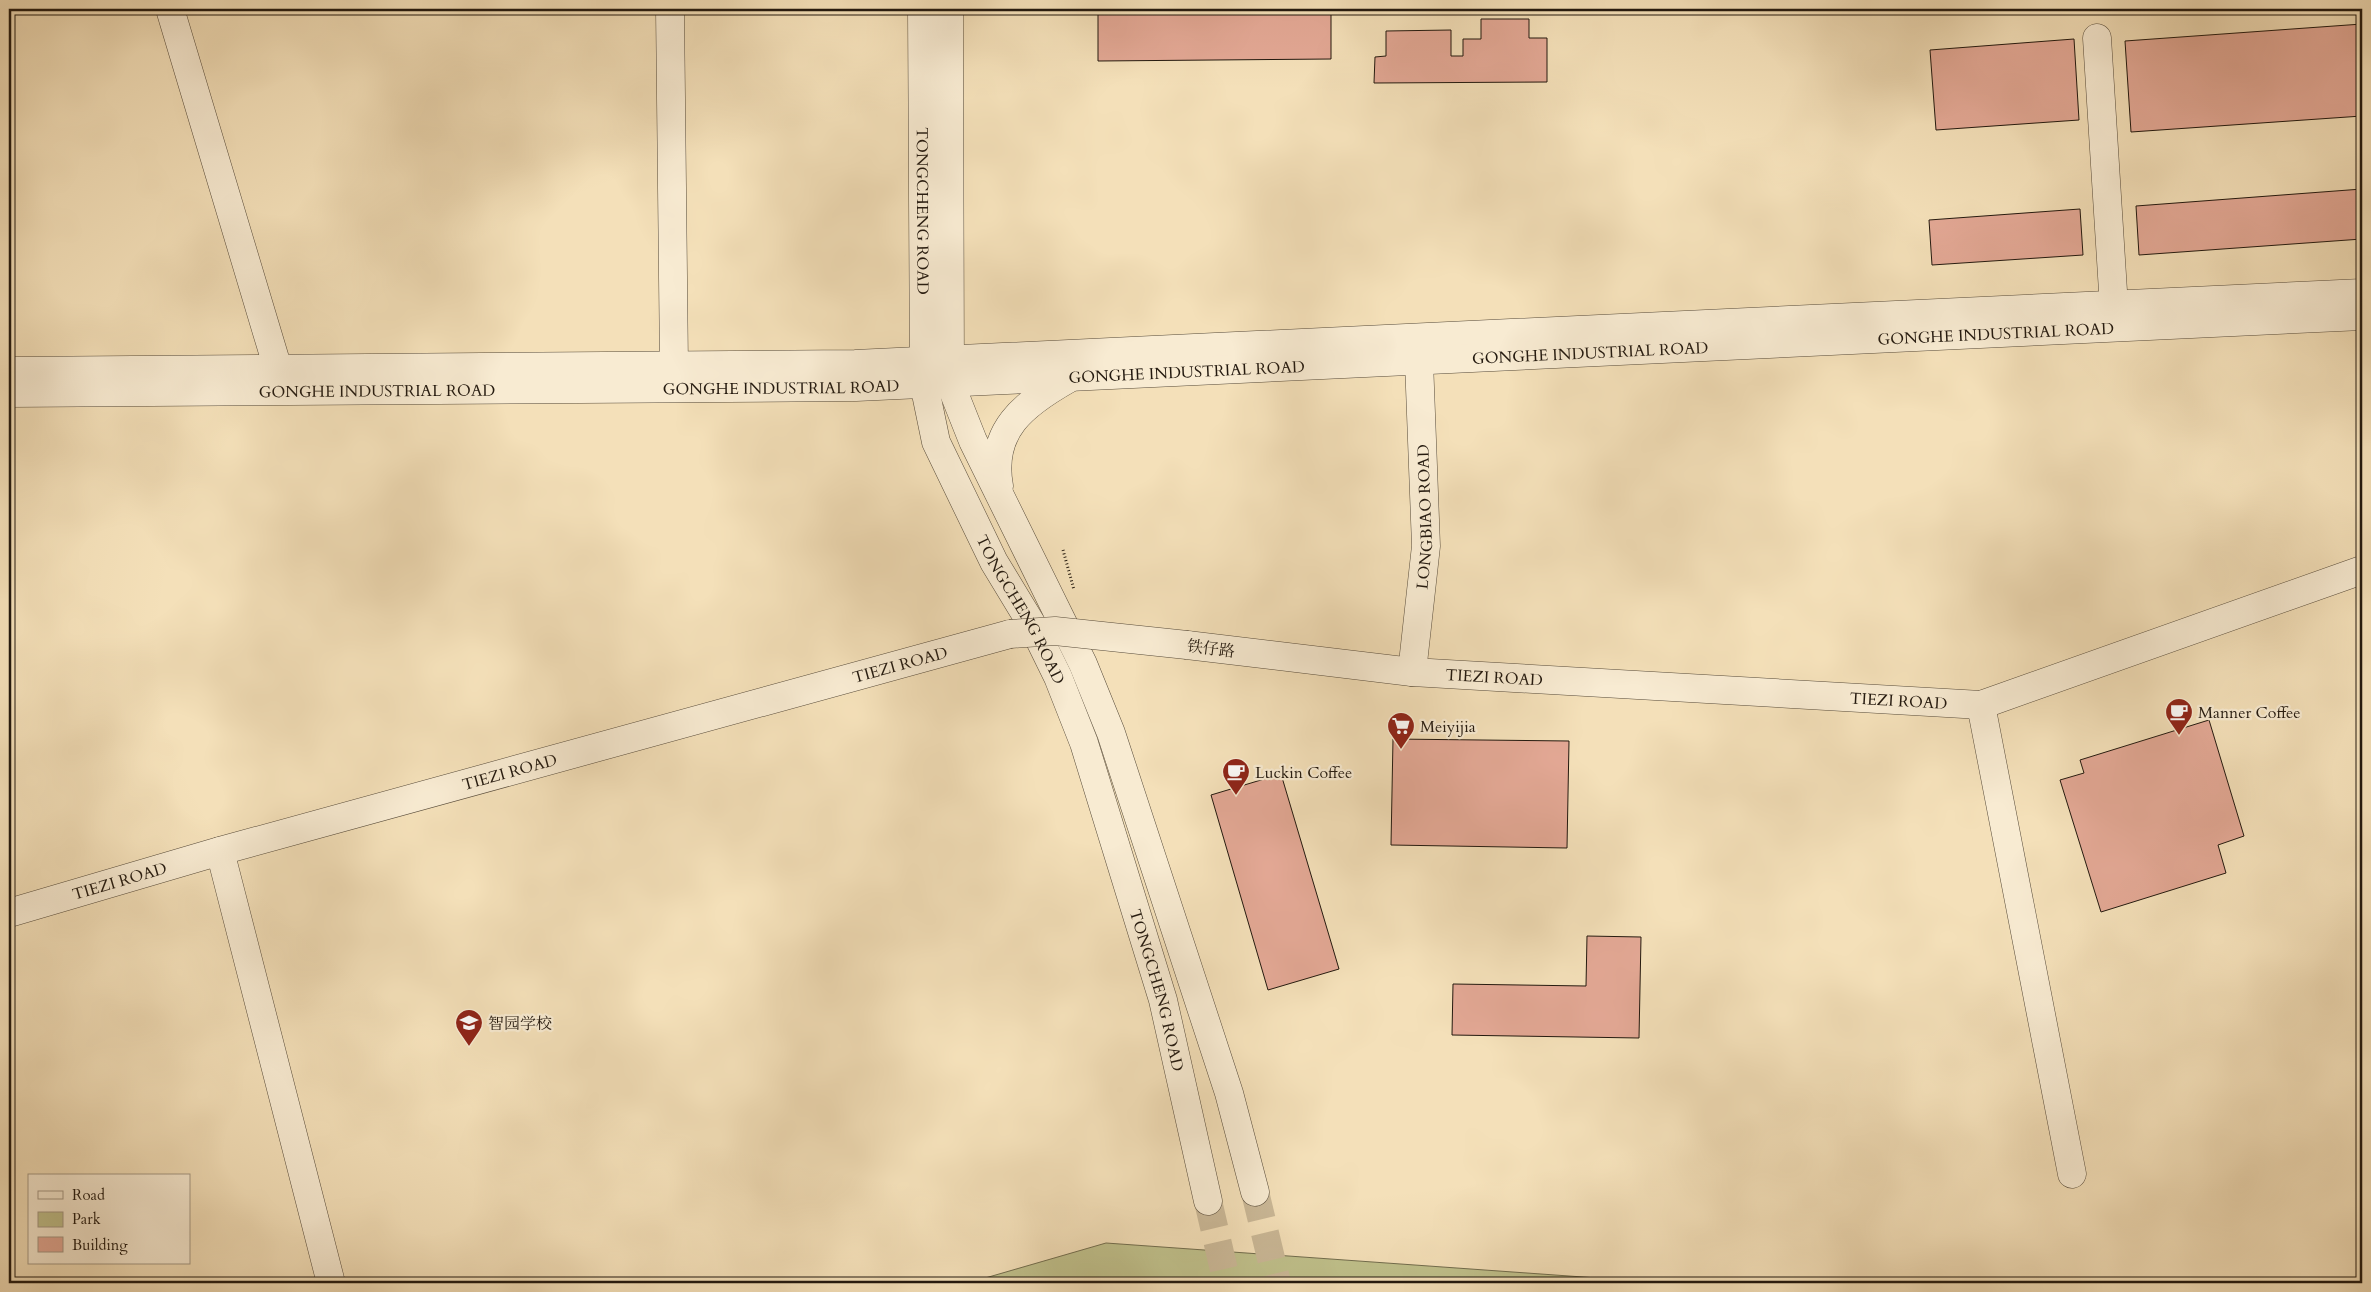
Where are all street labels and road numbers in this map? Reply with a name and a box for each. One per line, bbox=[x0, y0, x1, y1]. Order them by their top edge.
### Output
street label: TONGCHENG ROAD bbox=[911, 127, 934, 295]
street label: GONGHE INDUSTRIAL ROAD bbox=[1877, 318, 2114, 351]
street label: GONGHE INDUSTRIAL ROAD bbox=[1472, 337, 1709, 370]
street label: GONGHE INDUSTRIAL ROAD bbox=[1068, 356, 1305, 389]
street label: GONGHE INDUSTRIAL ROAD bbox=[663, 375, 900, 400]
street label: GONGHE INDUSTRIAL ROAD bbox=[259, 380, 495, 403]
street label: LONGBIAO ROAD bbox=[1411, 444, 1438, 590]
street label: TONGCHENG ROAD bbox=[971, 531, 1070, 688]
street label: 铁仔路 bbox=[1186, 635, 1236, 663]
street label: TIEZI ROAD bbox=[850, 642, 950, 689]
street label: TIEZI ROAD bbox=[1445, 664, 1544, 692]
street label: TIEZI ROAD bbox=[1849, 687, 1948, 715]
street label: TIEZI ROAD bbox=[460, 749, 560, 796]
street label: TIEZI ROAD bbox=[70, 857, 170, 906]
street label: TONGCHENG ROAD bbox=[1124, 907, 1189, 1073]

